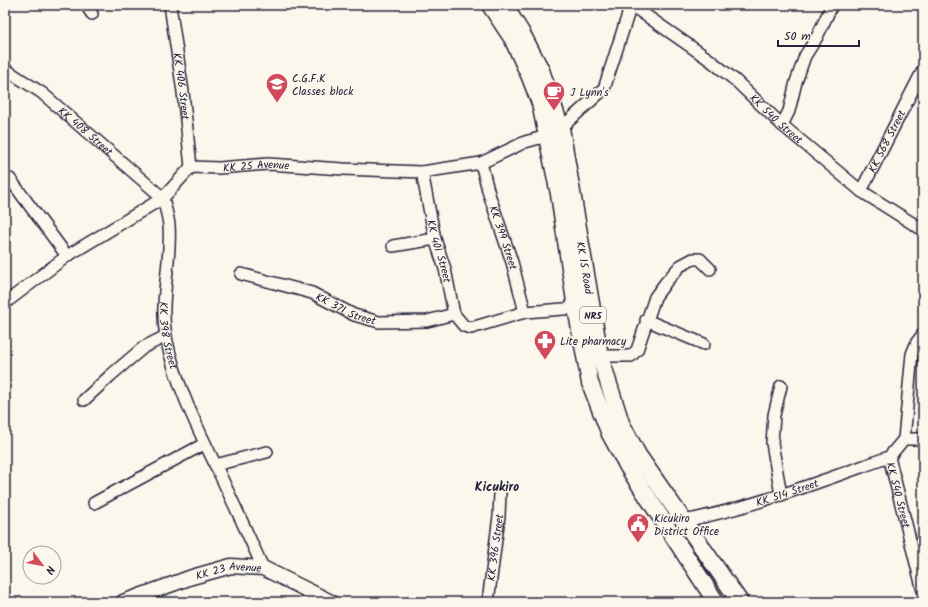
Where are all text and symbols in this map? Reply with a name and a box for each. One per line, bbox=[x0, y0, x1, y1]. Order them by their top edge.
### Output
scale bar bbox=[778, 22, 859, 48]
text: 50 m bbox=[784, 27, 811, 46]
street label: KK 406 Street bbox=[167, 52, 194, 121]
place label: C.G.F.K Classes block bbox=[292, 70, 354, 101]
school or university icon: C.G.F.K Classes block bbox=[264, 71, 290, 104]
cafe icon: J Lynn's bbox=[541, 79, 567, 112]
place label: J Lynn's bbox=[570, 84, 609, 102]
street label: KK 540 Street bbox=[745, 90, 807, 149]
street label: KK 408 Street bbox=[53, 103, 117, 161]
street label: KK 568 Street bbox=[864, 106, 911, 176]
street label: KK 25 Avenue bbox=[222, 156, 290, 178]
street label: KK 399 Street bbox=[484, 203, 522, 273]
street label: KK 401 Street bbox=[421, 218, 456, 285]
street label: KK 15 Road bbox=[571, 240, 597, 296]
street label: KK 371 Street bbox=[312, 288, 378, 331]
street label: KK 398 Street bbox=[154, 301, 182, 372]
road number: NR5 bbox=[580, 307, 606, 323]
pharmacy icon: Lite pharmacy bbox=[532, 328, 558, 361]
place label: Lite pharmacy bbox=[560, 333, 627, 351]
street label: KK 540 Street bbox=[881, 460, 915, 531]
street label: KK 514 Street bbox=[754, 474, 822, 512]
district label: Kicukiro bbox=[475, 477, 519, 498]
place label: Kicukiro District Office bbox=[654, 510, 719, 541]
public building icon: Kicukiro District Office bbox=[625, 511, 651, 544]
street label: KK 396 Street bbox=[483, 512, 509, 582]
north arrow bbox=[22, 545, 62, 585]
street label: KK 23 Avenue bbox=[194, 558, 262, 586]
text: N bbox=[40, 562, 59, 578]

